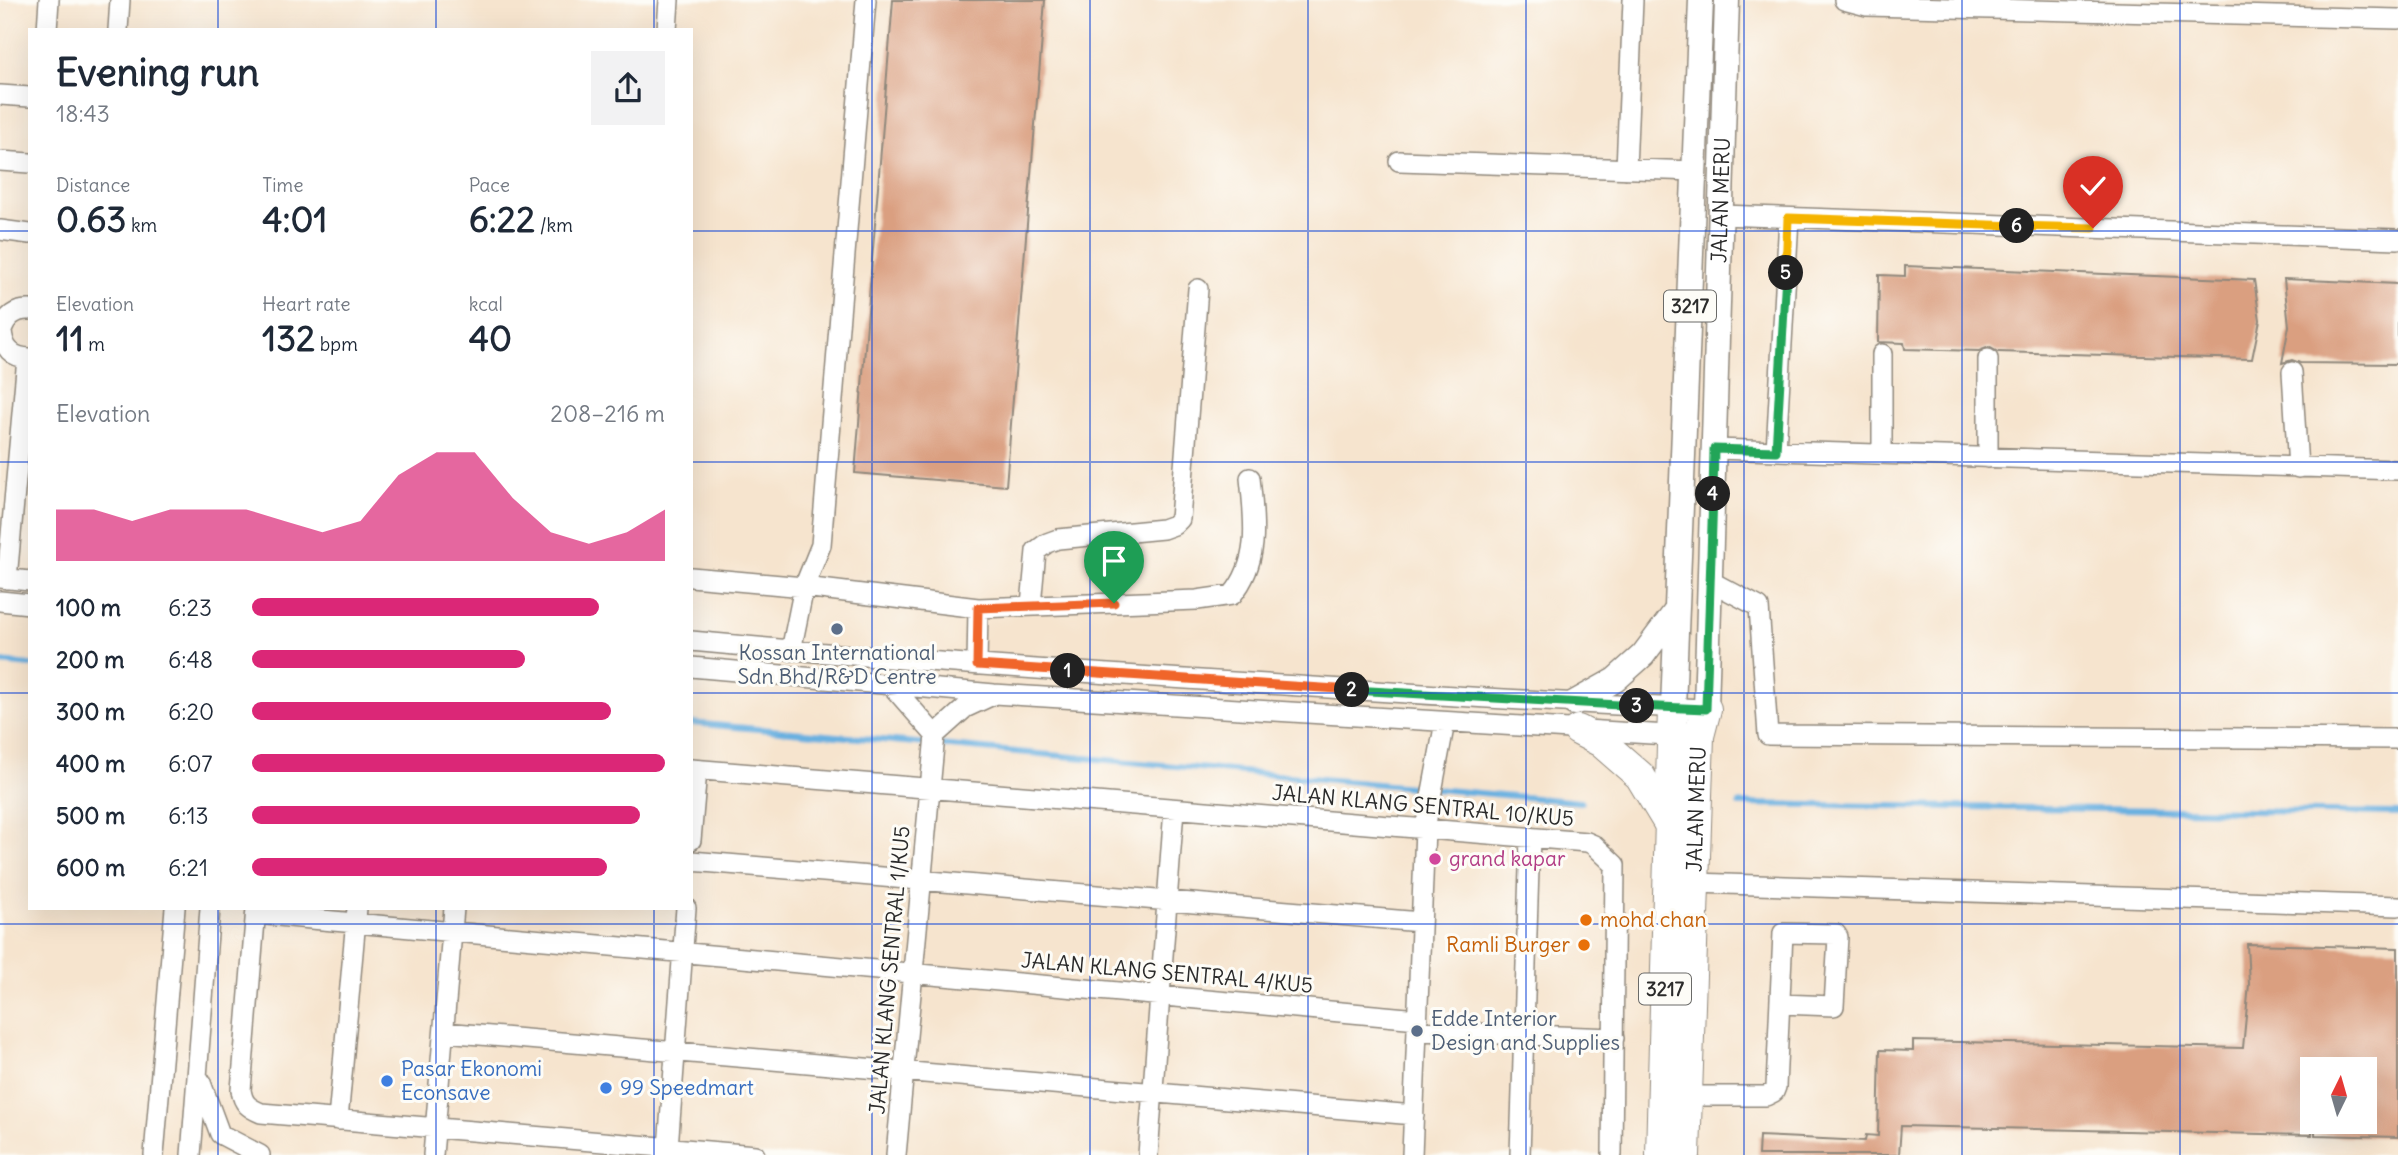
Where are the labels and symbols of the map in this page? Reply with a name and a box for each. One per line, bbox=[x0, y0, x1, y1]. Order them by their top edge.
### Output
street label: JALAN MERU bbox=[1705, 137, 1736, 264]
pin bbox=[2063, 156, 2123, 228]
pin: 6 bbox=[2000, 208, 2035, 244]
pin: 5 bbox=[1768, 256, 1803, 290]
road number: 3217 bbox=[1664, 290, 1716, 322]
pin: 4 bbox=[1696, 476, 1730, 512]
pin bbox=[1084, 531, 1144, 603]
marker: Kossan International Sdn Bhd/R&D Centre bbox=[829, 621, 845, 637]
place label: Kossan International Sdn Bhd/R&D Centre bbox=[737, 639, 937, 690]
pin: 1 bbox=[1050, 654, 1086, 688]
pin: 2 bbox=[1334, 672, 1370, 708]
pin: 3 bbox=[1620, 688, 1654, 724]
street label: JALAN MERU bbox=[1680, 746, 1712, 873]
street label: JALAN KLANG SENTRAL 10/KU5 bbox=[1271, 779, 1575, 832]
street label: JALAN KLANG SENTRAL 1/KU5 bbox=[863, 825, 916, 1115]
place label: grand kapar bbox=[1449, 845, 1566, 872]
marker: grand kapar bbox=[1427, 851, 1443, 867]
place label: mohd chan bbox=[1600, 906, 1707, 933]
marker: mohd chan bbox=[1578, 912, 1594, 928]
place label: Ramli Burger bbox=[1446, 931, 1570, 958]
marker: Ramli Burger bbox=[1576, 937, 1592, 953]
street label: JALAN KLANG SENTRAL 4/KU5 bbox=[1020, 946, 1314, 999]
road number: 3217 bbox=[1639, 973, 1691, 1004]
place label: Edde Interior Design and Supplies bbox=[1431, 1005, 1620, 1056]
marker: Edde Interior Design and Supplies bbox=[1409, 1023, 1425, 1039]
place label: Pasar Ekonomi Econsave bbox=[401, 1055, 542, 1106]
north arrow bbox=[2300, 1057, 2376, 1134]
marker: Pasar Ekonomi Econsave bbox=[379, 1073, 395, 1089]
place label: 99 Speedmart bbox=[620, 1074, 754, 1101]
marker: 99 Speedmart bbox=[598, 1080, 614, 1096]

